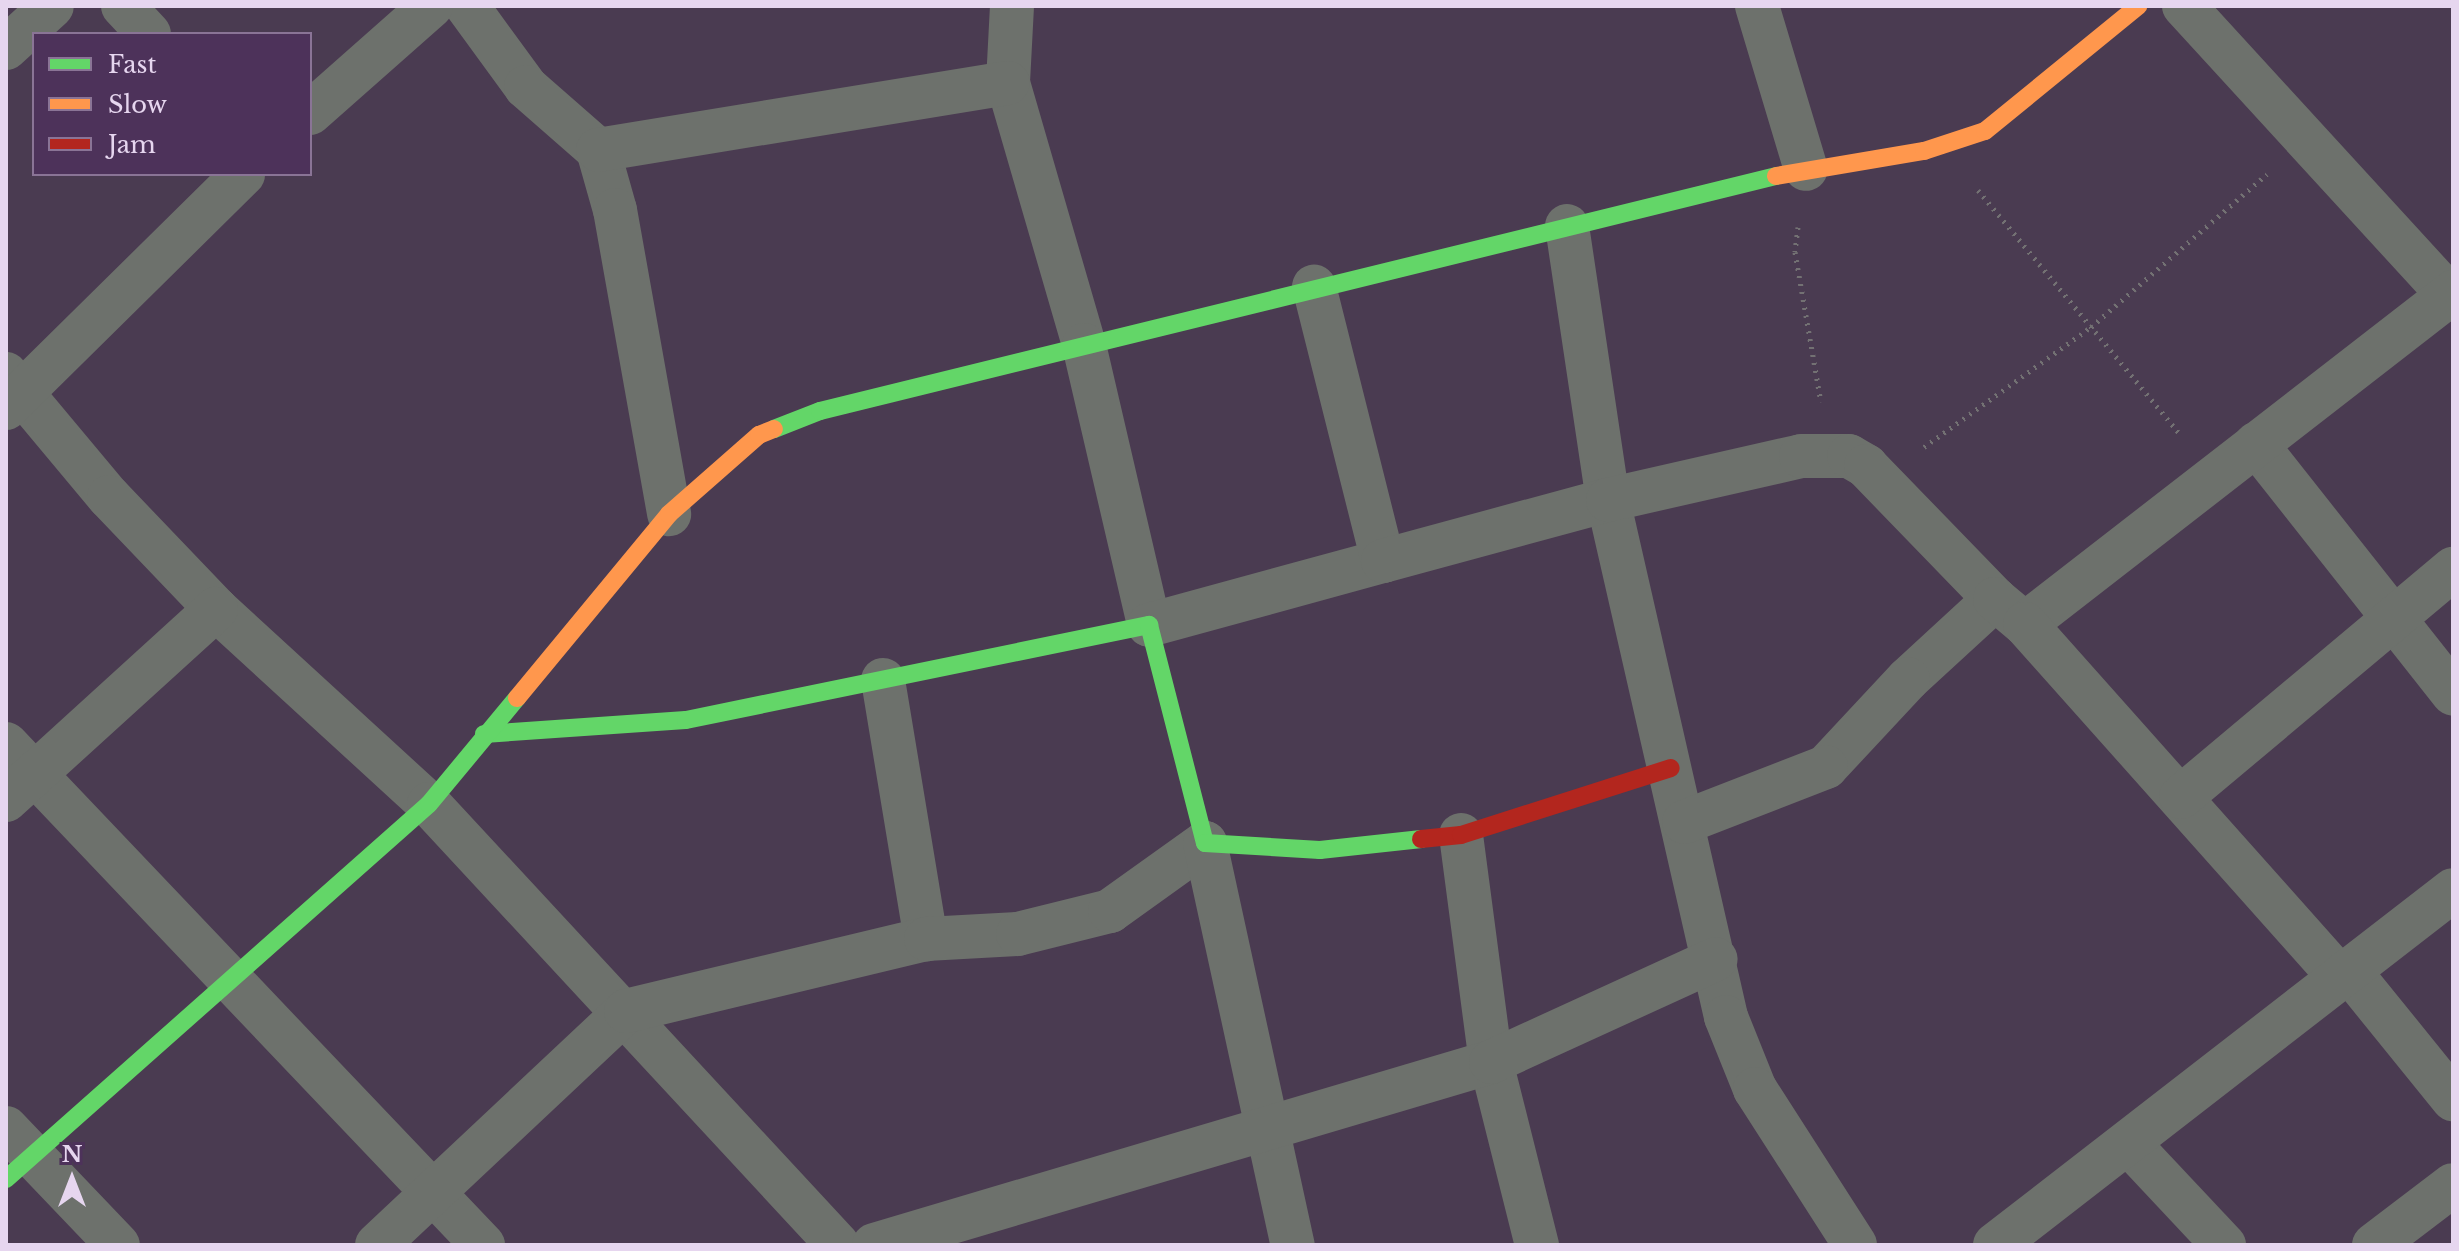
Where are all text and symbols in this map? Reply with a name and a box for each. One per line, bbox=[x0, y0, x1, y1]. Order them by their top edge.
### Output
legend bbox=[32, 32, 312, 176]
text: Fast bbox=[108, 50, 156, 79]
text: Slow bbox=[108, 90, 167, 119]
text: Jam bbox=[108, 130, 156, 159]
north arrow bbox=[32, 1139, 112, 1219]
text: N bbox=[62, 1141, 82, 1168]

